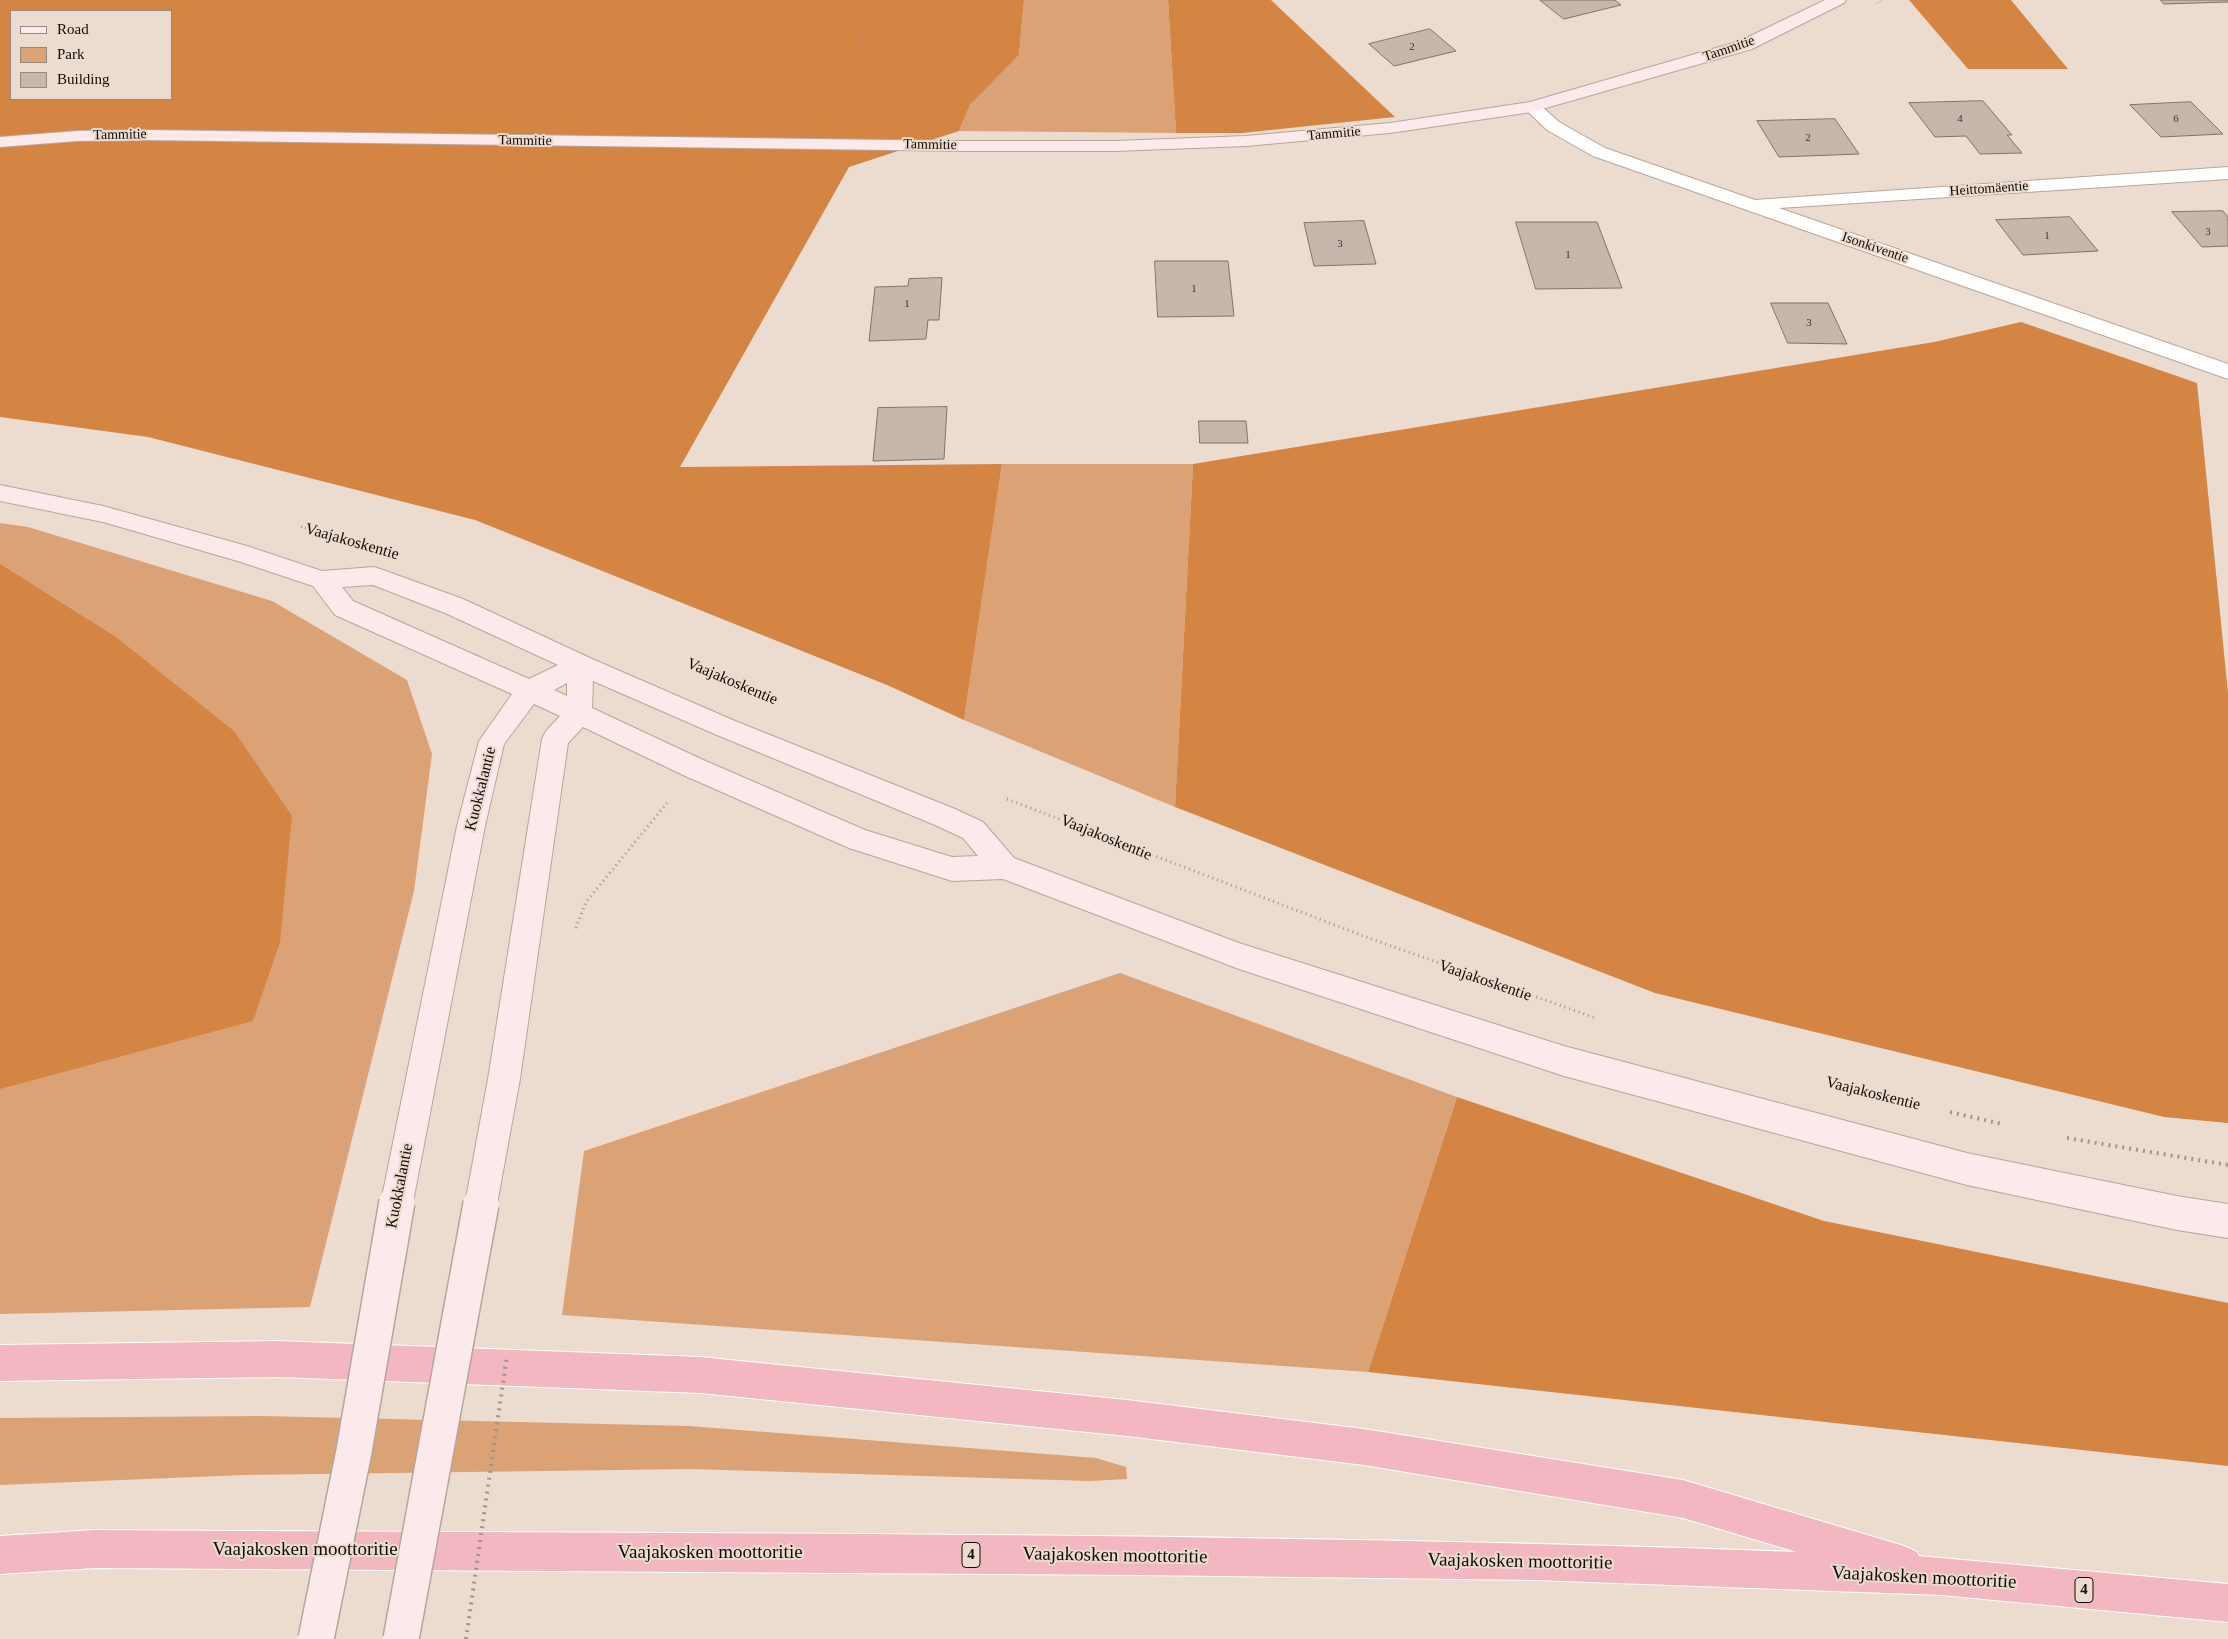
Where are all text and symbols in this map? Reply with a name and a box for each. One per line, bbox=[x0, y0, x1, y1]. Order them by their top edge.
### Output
legend bbox=[10, 10, 172, 100]
text: Road bbox=[57, 21, 89, 37]
street label: Tammitie bbox=[1701, 32, 1757, 66]
house number: 2 bbox=[1409, 40, 1415, 54]
text: Park bbox=[57, 46, 85, 62]
text: Building bbox=[57, 71, 110, 87]
house number: 4 bbox=[1957, 112, 1963, 126]
house number: 6 bbox=[2173, 112, 2179, 126]
street label: Tammitie bbox=[1307, 123, 1361, 145]
street label: Tammitie bbox=[93, 126, 147, 144]
house number: 2 bbox=[1805, 131, 1811, 145]
street label: Tammitie bbox=[498, 132, 552, 150]
street label: Tammitie bbox=[903, 136, 957, 154]
street label: Heittomäentie bbox=[1949, 178, 2029, 200]
house number: 3 bbox=[2205, 225, 2211, 239]
street label: Isonkiventie bbox=[1840, 229, 1910, 267]
house number: 1 bbox=[2044, 229, 2050, 243]
house number: 3 bbox=[1337, 237, 1343, 251]
house number: 1 bbox=[1565, 248, 1571, 262]
house number: 1 bbox=[1191, 282, 1197, 296]
house number: 1 bbox=[904, 297, 910, 311]
house number: 3 bbox=[1806, 316, 1812, 330]
street label: Vaajakoskentie bbox=[303, 519, 401, 565]
street label: Vaajakoskentie bbox=[684, 654, 780, 710]
street label: Kuokkalantie bbox=[461, 745, 501, 833]
street label: Vaajakoskentie bbox=[1058, 811, 1154, 865]
street label: Vaajakoskentie bbox=[1436, 956, 1534, 1006]
street label: Vaajakoskentie bbox=[1824, 1073, 1922, 1115]
street label: Kuokkalantie bbox=[382, 1142, 418, 1230]
street label: Vaajakosken moottoritie bbox=[212, 1539, 398, 1561]
street label: Vaajakosken moottoritie bbox=[617, 1542, 803, 1564]
road number: 4 bbox=[962, 1542, 980, 1568]
street label: Vaajakosken moottoritie bbox=[1022, 1543, 1208, 1569]
street label: Vaajakosken moottoritie bbox=[1427, 1549, 1613, 1575]
street label: Vaajakosken moottoritie bbox=[1831, 1562, 2017, 1594]
road number: 4 bbox=[2075, 1578, 2093, 1602]

